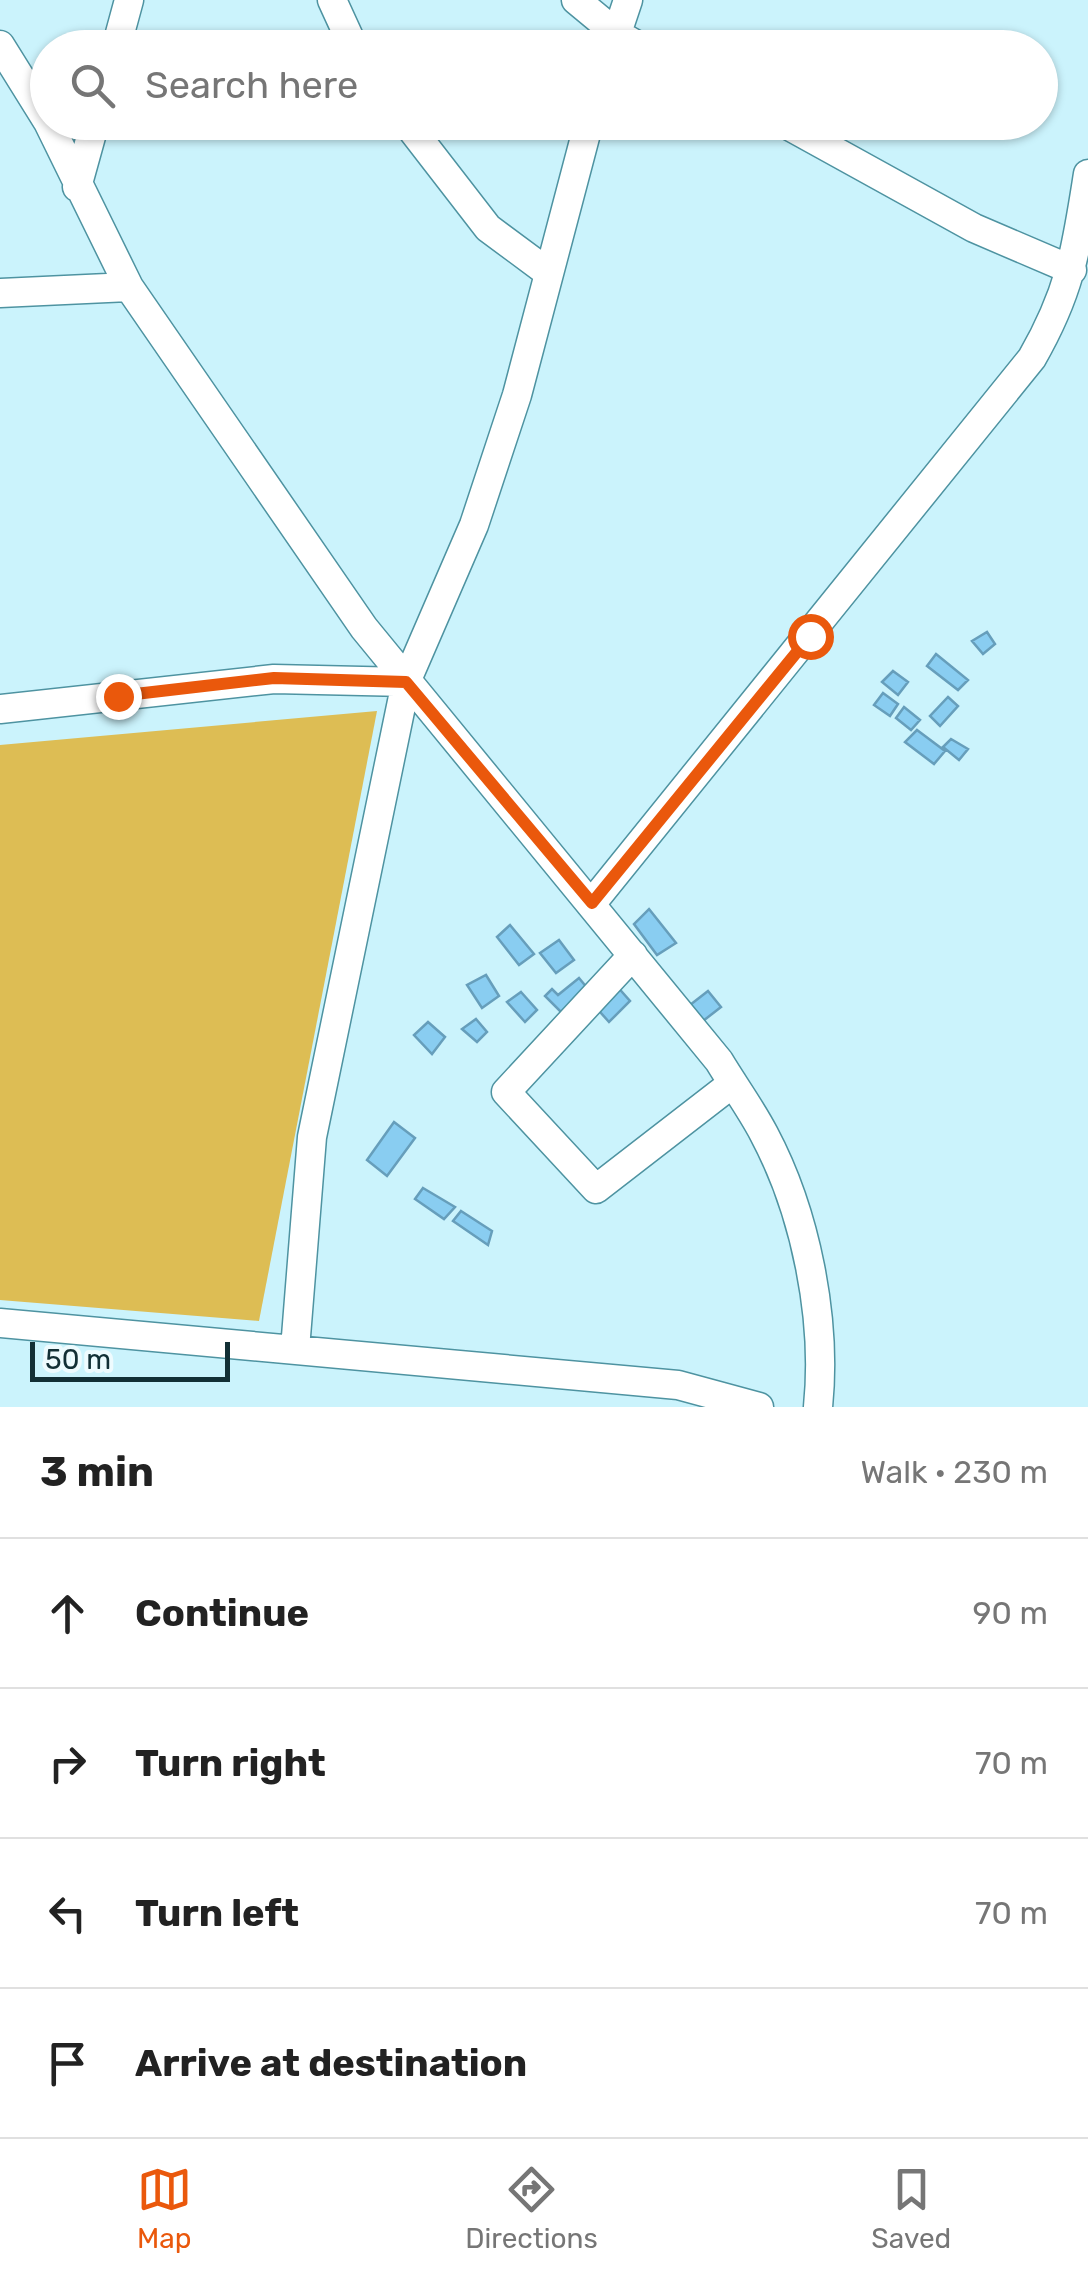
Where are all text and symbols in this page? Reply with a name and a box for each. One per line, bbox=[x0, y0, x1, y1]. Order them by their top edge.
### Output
search box bbox=[30, 30, 1058, 140]
icon: search bbox=[65, 58, 120, 113]
text: Search here bbox=[145, 62, 358, 108]
route start bbox=[788, 614, 834, 660]
route end bbox=[96, 674, 142, 720]
scale bar bbox=[30, 1337, 230, 1382]
text: 50 m bbox=[45, 1343, 111, 1376]
text: 3 min bbox=[40, 1447, 154, 1497]
text: Walk · 230 m bbox=[861, 1453, 1048, 1491]
icon: ahead bbox=[40, 1586, 95, 1641]
text: Continue bbox=[135, 1590, 309, 1636]
text: 90 m bbox=[972, 1594, 1048, 1632]
icon: right bbox=[40, 1736, 95, 1791]
text: Turn right bbox=[135, 1740, 326, 1786]
text: 70 m bbox=[975, 1744, 1048, 1782]
icon: left bbox=[40, 1886, 95, 1941]
text: Turn left bbox=[135, 1890, 299, 1936]
text: 70 m bbox=[975, 1894, 1048, 1932]
icon: arrive bbox=[40, 2036, 95, 2091]
text: Arrive at destination bbox=[135, 2040, 527, 2086]
tab: Map bbox=[137, 2162, 192, 2255]
tab: Directions bbox=[465, 2162, 598, 2255]
tab: Saved bbox=[871, 2162, 951, 2255]

